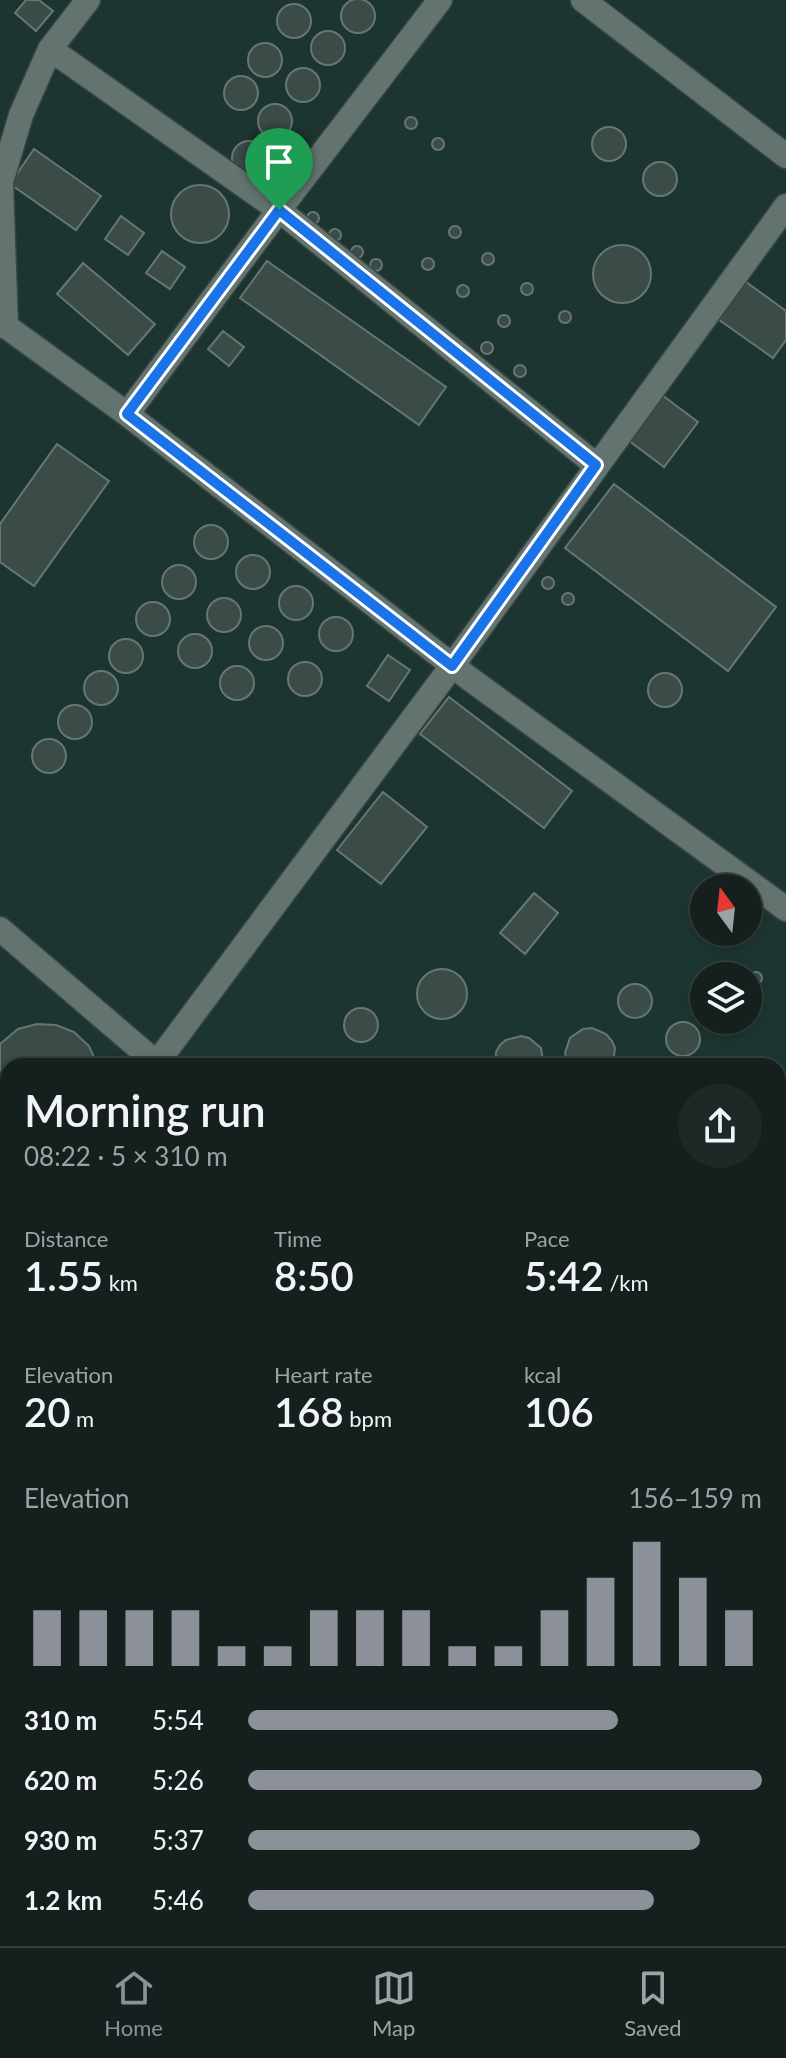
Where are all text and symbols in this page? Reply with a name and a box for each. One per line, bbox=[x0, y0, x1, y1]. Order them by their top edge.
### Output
pin bbox=[245, 128, 313, 210]
icon: arrive bbox=[257, 140, 301, 184]
north arrow bbox=[690, 874, 762, 946]
map controls bbox=[690, 874, 762, 1034]
button: layers bbox=[690, 962, 762, 1034]
text: Morning run bbox=[24, 1084, 266, 1136]
button: share bbox=[678, 1084, 762, 1168]
text: 08:22 · 5 × 310 m bbox=[24, 1140, 228, 1172]
text: Distance bbox=[24, 1225, 108, 1252]
text: Time bbox=[274, 1225, 322, 1252]
text: Pace bbox=[524, 1225, 570, 1252]
text: 1.55 bbox=[24, 1252, 103, 1300]
text: 8:50 bbox=[274, 1252, 354, 1300]
text: 5:42 bbox=[524, 1252, 604, 1300]
text: km bbox=[103, 1269, 138, 1296]
text: /km bbox=[604, 1269, 649, 1296]
text: Elevation bbox=[24, 1361, 113, 1388]
text: Heart rate bbox=[274, 1361, 373, 1388]
text: kcal bbox=[524, 1361, 561, 1388]
text: 20 bbox=[24, 1388, 70, 1436]
text: 168 bbox=[274, 1388, 344, 1436]
text: 106 bbox=[524, 1388, 594, 1436]
text: m bbox=[70, 1405, 94, 1432]
text: bpm bbox=[344, 1405, 392, 1432]
text: Elevation bbox=[24, 1482, 130, 1514]
text: 156–159 m bbox=[628, 1482, 762, 1514]
text: 310 m bbox=[24, 1704, 97, 1736]
text: 5:54 bbox=[152, 1704, 204, 1736]
text: 620 m bbox=[24, 1764, 97, 1796]
text: 5:26 bbox=[152, 1764, 204, 1796]
text: 930 m bbox=[24, 1824, 97, 1856]
text: 5:37 bbox=[152, 1824, 204, 1856]
text: 1.2 km bbox=[24, 1884, 102, 1916]
text: 5:46 bbox=[152, 1884, 204, 1916]
tab: Home bbox=[104, 1966, 163, 2041]
tab: Map bbox=[372, 1966, 416, 2041]
tab: Saved bbox=[624, 1966, 682, 2041]

